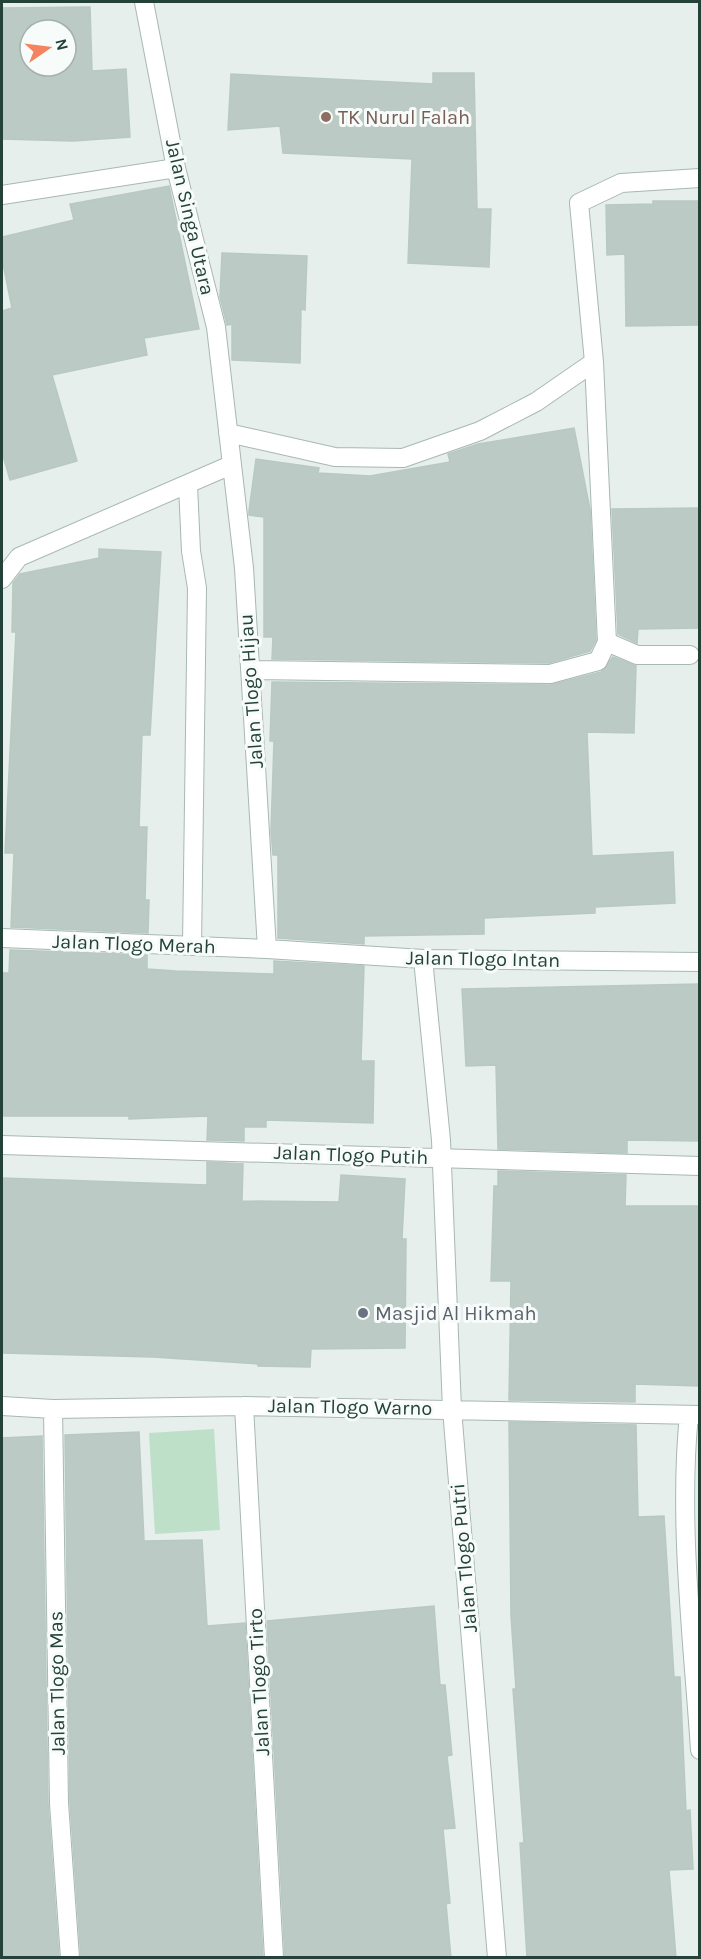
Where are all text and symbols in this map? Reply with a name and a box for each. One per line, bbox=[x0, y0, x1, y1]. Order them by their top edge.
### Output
north arrow bbox=[18, 18, 78, 78]
text: N bbox=[51, 37, 73, 52]
place label: TK Nurul Falah bbox=[338, 106, 470, 129]
marker: TK Nurul Falah bbox=[319, 110, 333, 124]
street label: Jalan Singa Utara bbox=[161, 137, 219, 297]
street label: Jalan Tlogo Hijau bbox=[234, 613, 268, 769]
street label: Jalan Tlogo Merah bbox=[52, 930, 216, 958]
street label: Jalan Tlogo Intan bbox=[406, 946, 560, 972]
street label: Jalan Tlogo Putih bbox=[273, 1141, 429, 1169]
place label: Masjid Al Hikmah bbox=[375, 1302, 537, 1325]
marker: Masjid Al Hikmah bbox=[356, 1306, 370, 1320]
street label: Jalan Tlogo Warno bbox=[268, 1394, 432, 1420]
street label: Jalan Tlogo Putri bbox=[446, 1482, 482, 1634]
street label: Jalan Tlogo Tirto bbox=[244, 1608, 274, 1756]
street label: Jalan Tlogo Mas bbox=[44, 1611, 70, 1755]

